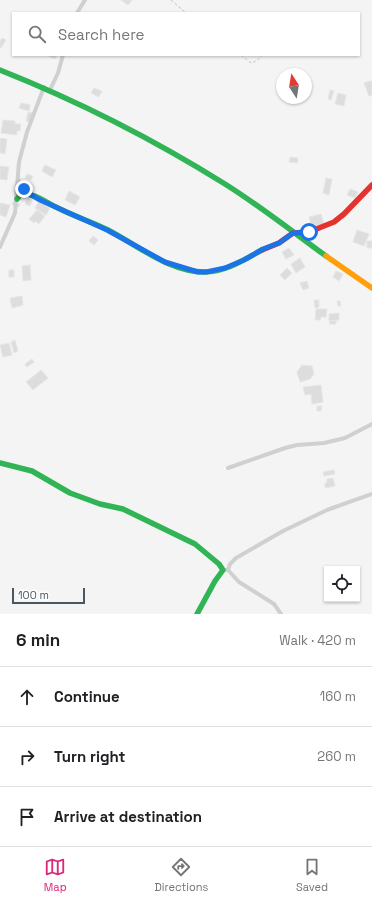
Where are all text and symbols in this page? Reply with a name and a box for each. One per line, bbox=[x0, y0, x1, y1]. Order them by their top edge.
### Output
search box bbox=[12, 12, 360, 56]
icon: search bbox=[26, 23, 48, 45]
text: Search here bbox=[58, 25, 144, 44]
north arrow bbox=[276, 68, 312, 104]
route end bbox=[15, 180, 33, 198]
route start bbox=[300, 223, 318, 241]
map controls bbox=[324, 566, 360, 602]
button: locate bbox=[324, 566, 360, 602]
scale bar bbox=[12, 586, 85, 605]
text: 100 m bbox=[18, 588, 49, 602]
text: 6 min bbox=[16, 629, 60, 651]
text: Walk · 420 m bbox=[279, 632, 356, 649]
icon: ahead bbox=[16, 686, 38, 708]
text: Continue bbox=[54, 687, 120, 706]
text: 160 m bbox=[320, 688, 356, 705]
icon: right bbox=[16, 746, 38, 768]
text: Turn right bbox=[54, 747, 125, 766]
text: 260 m bbox=[317, 748, 356, 765]
icon: arrive bbox=[16, 806, 38, 828]
text: Arrive at destination bbox=[54, 807, 202, 826]
tab: Map bbox=[44, 856, 67, 894]
tab: Directions bbox=[154, 856, 208, 894]
tab: Saved bbox=[296, 856, 328, 894]

